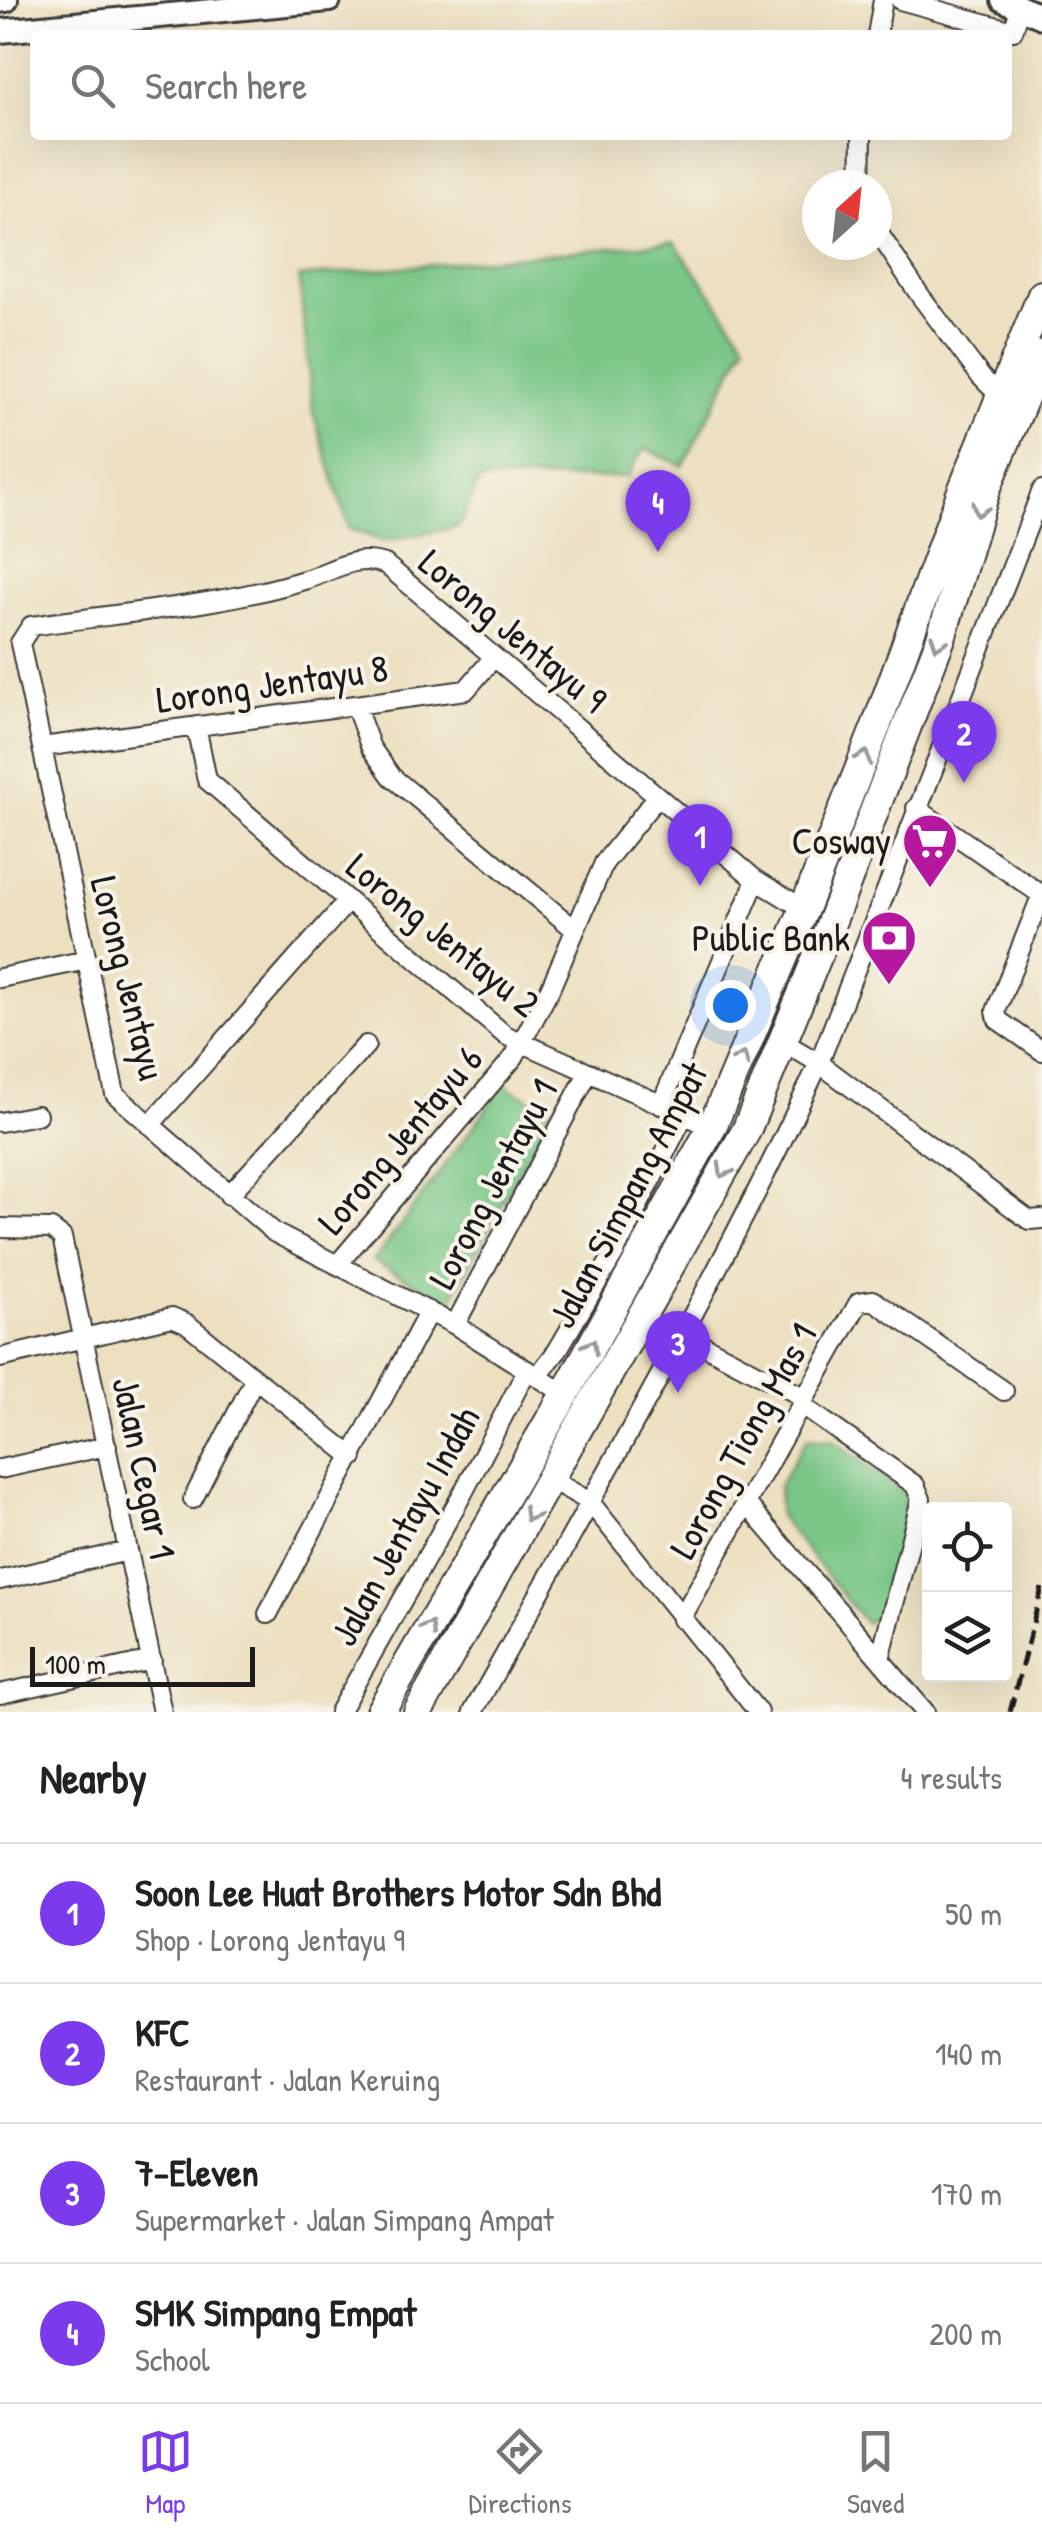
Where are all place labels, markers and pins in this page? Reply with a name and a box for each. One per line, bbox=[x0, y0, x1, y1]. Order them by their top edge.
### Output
pin: 4 bbox=[626, 470, 690, 552]
pin: 2 bbox=[932, 700, 996, 783]
pin: 1 bbox=[668, 804, 732, 886]
supermarket icon: Cosway bbox=[900, 811, 960, 890]
place label: Cosway bbox=[792, 814, 891, 866]
bank icon: Public Bank bbox=[859, 908, 919, 987]
place label: Public Bank bbox=[692, 911, 850, 963]
pin: 3 bbox=[646, 1310, 710, 1393]

